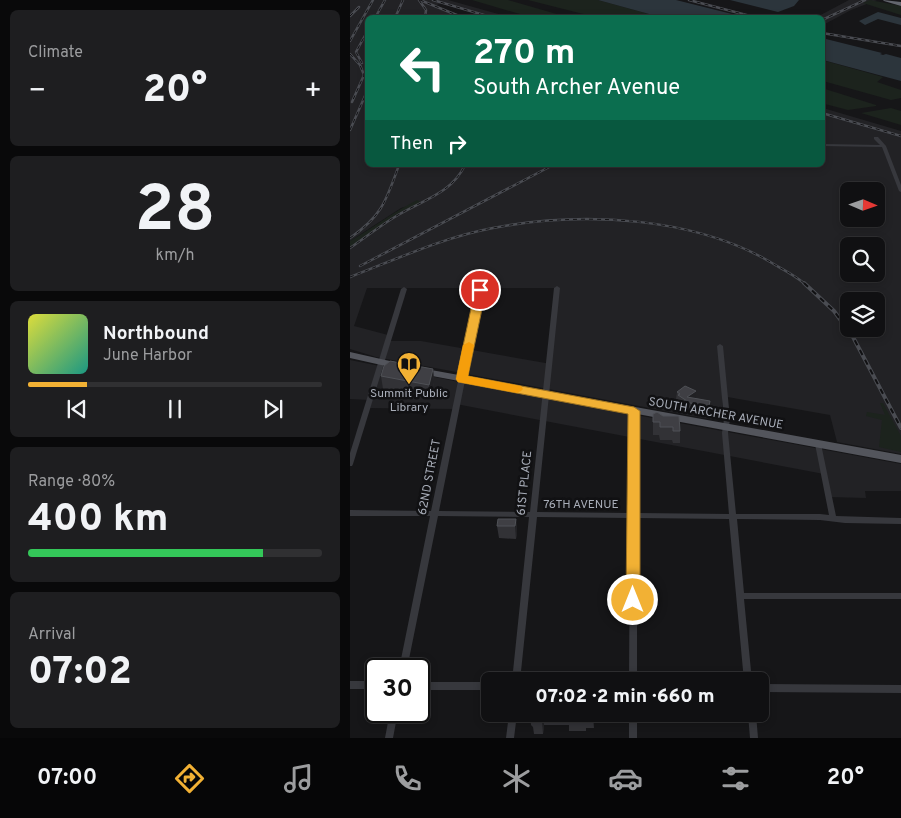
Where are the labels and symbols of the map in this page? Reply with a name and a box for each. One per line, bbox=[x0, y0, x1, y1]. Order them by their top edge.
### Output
north arrow bbox=[840, 182, 885, 228]
pin bbox=[459, 269, 501, 311]
library icon: Summit Public Library bbox=[396, 351, 422, 385]
place label: Summit Public Library bbox=[370, 386, 448, 416]
street label: SOUTH ARCHER AVENUE bbox=[647, 394, 785, 434]
street label: 62ND STREET bbox=[415, 438, 445, 517]
street label: 61ST PLACE bbox=[514, 450, 536, 516]
street label: 76TH AVENUE bbox=[543, 497, 619, 513]
position arrow bbox=[606, 573, 658, 625]
speed limit sign: 30 bbox=[365, 658, 430, 723]

